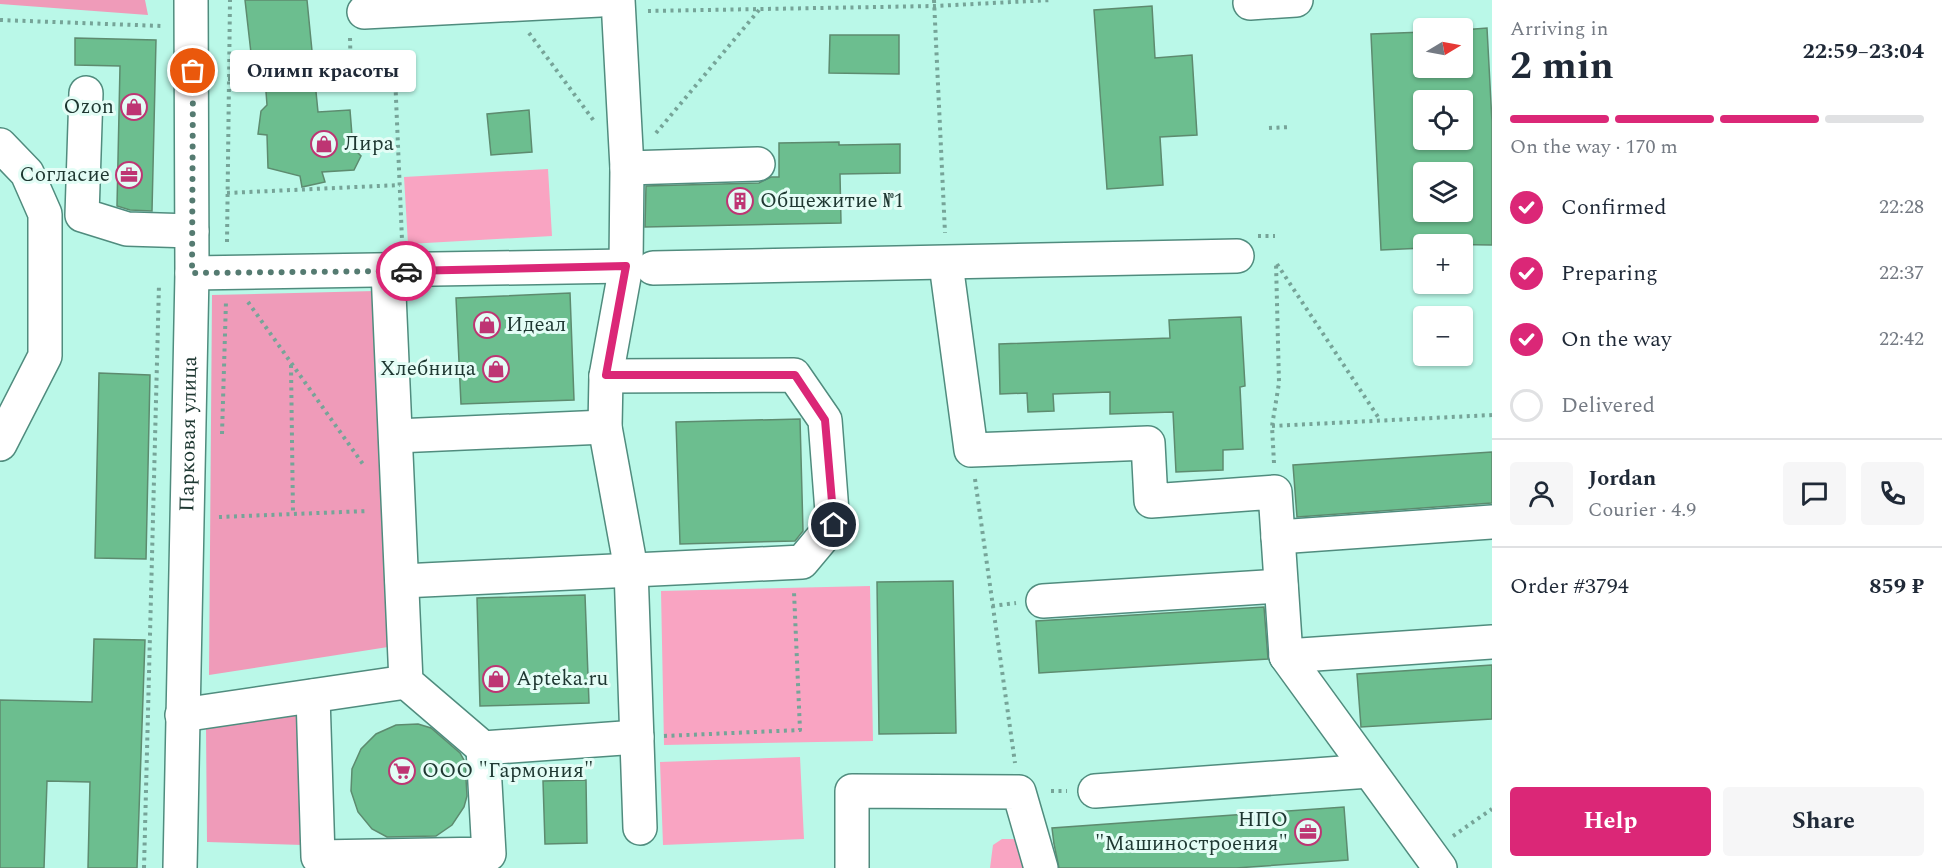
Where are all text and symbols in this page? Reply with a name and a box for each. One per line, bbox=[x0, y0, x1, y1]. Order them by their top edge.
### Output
text: Arriving in bbox=[1510, 14, 1608, 44]
north arrow bbox=[1413, 18, 1473, 78]
map controls bbox=[1413, 18, 1473, 366]
text: 22:59–23:04 bbox=[1802, 35, 1924, 68]
text: 2 min bbox=[1510, 37, 1614, 96]
pin bbox=[167, 45, 218, 96]
callout: Олимп красоты bbox=[229, 50, 415, 92]
icon: bag bbox=[176, 54, 209, 87]
text: Олимп красоты bbox=[247, 56, 399, 86]
button: locate bbox=[1413, 90, 1473, 150]
place label: Ozon bbox=[64, 91, 114, 123]
shop icon: Ozon bbox=[119, 92, 149, 122]
place label: Лира bbox=[344, 128, 395, 160]
shop icon: Лира bbox=[309, 129, 339, 159]
text: On the way · 170 m bbox=[1510, 132, 1678, 162]
place label: Согласие bbox=[19, 159, 110, 191]
office icon: Согласие bbox=[114, 160, 144, 190]
button: layers bbox=[1413, 162, 1473, 222]
place label: Общежитие №1 bbox=[760, 185, 904, 217]
building icon: Общежитие №1 bbox=[725, 186, 755, 216]
icon: check bbox=[1510, 191, 1543, 224]
text: Confirmed bbox=[1561, 191, 1667, 224]
text: 22:28 bbox=[1879, 192, 1924, 222]
button: + bbox=[1413, 234, 1473, 294]
courier bbox=[376, 241, 436, 301]
icon: car bbox=[390, 255, 423, 288]
icon: check bbox=[1510, 257, 1543, 290]
text: Preparing bbox=[1561, 257, 1658, 290]
text: 22:37 bbox=[1879, 258, 1924, 288]
button: − bbox=[1413, 306, 1473, 366]
place label: Идеал bbox=[506, 309, 566, 341]
shop icon: Идеал bbox=[472, 310, 502, 340]
icon: check bbox=[1510, 323, 1543, 356]
text: On the way bbox=[1561, 323, 1672, 356]
text: 22:42 bbox=[1879, 324, 1924, 354]
place label: Хлебница bbox=[380, 353, 477, 385]
shop icon: Хлебница bbox=[481, 354, 511, 384]
street label: Парковая улица bbox=[171, 355, 206, 512]
text: Delivered bbox=[1561, 389, 1655, 422]
button: person bbox=[1510, 462, 1573, 525]
text: Jordan bbox=[1588, 462, 1656, 495]
button: chat bbox=[1783, 462, 1846, 525]
button: phone bbox=[1861, 462, 1924, 525]
text: Courier · 4.9 bbox=[1588, 495, 1696, 525]
pin bbox=[808, 499, 859, 550]
icon: home bbox=[817, 508, 850, 541]
text: Order #3794 bbox=[1510, 570, 1629, 603]
text: 859 ₽ bbox=[1869, 570, 1924, 603]
place label: Apteka.ru bbox=[516, 663, 609, 695]
shop icon: Apteka.ru bbox=[481, 664, 511, 694]
place label: ООО "Гармония" bbox=[422, 755, 594, 787]
supermarket icon: ООО "Гармония" bbox=[387, 756, 417, 786]
button: Help bbox=[1510, 787, 1711, 856]
button: Share bbox=[1723, 787, 1924, 856]
place label: НПО "Машиностроения" bbox=[1095, 804, 1288, 860]
office icon: НПО "Машиностроения" bbox=[1293, 817, 1323, 847]

